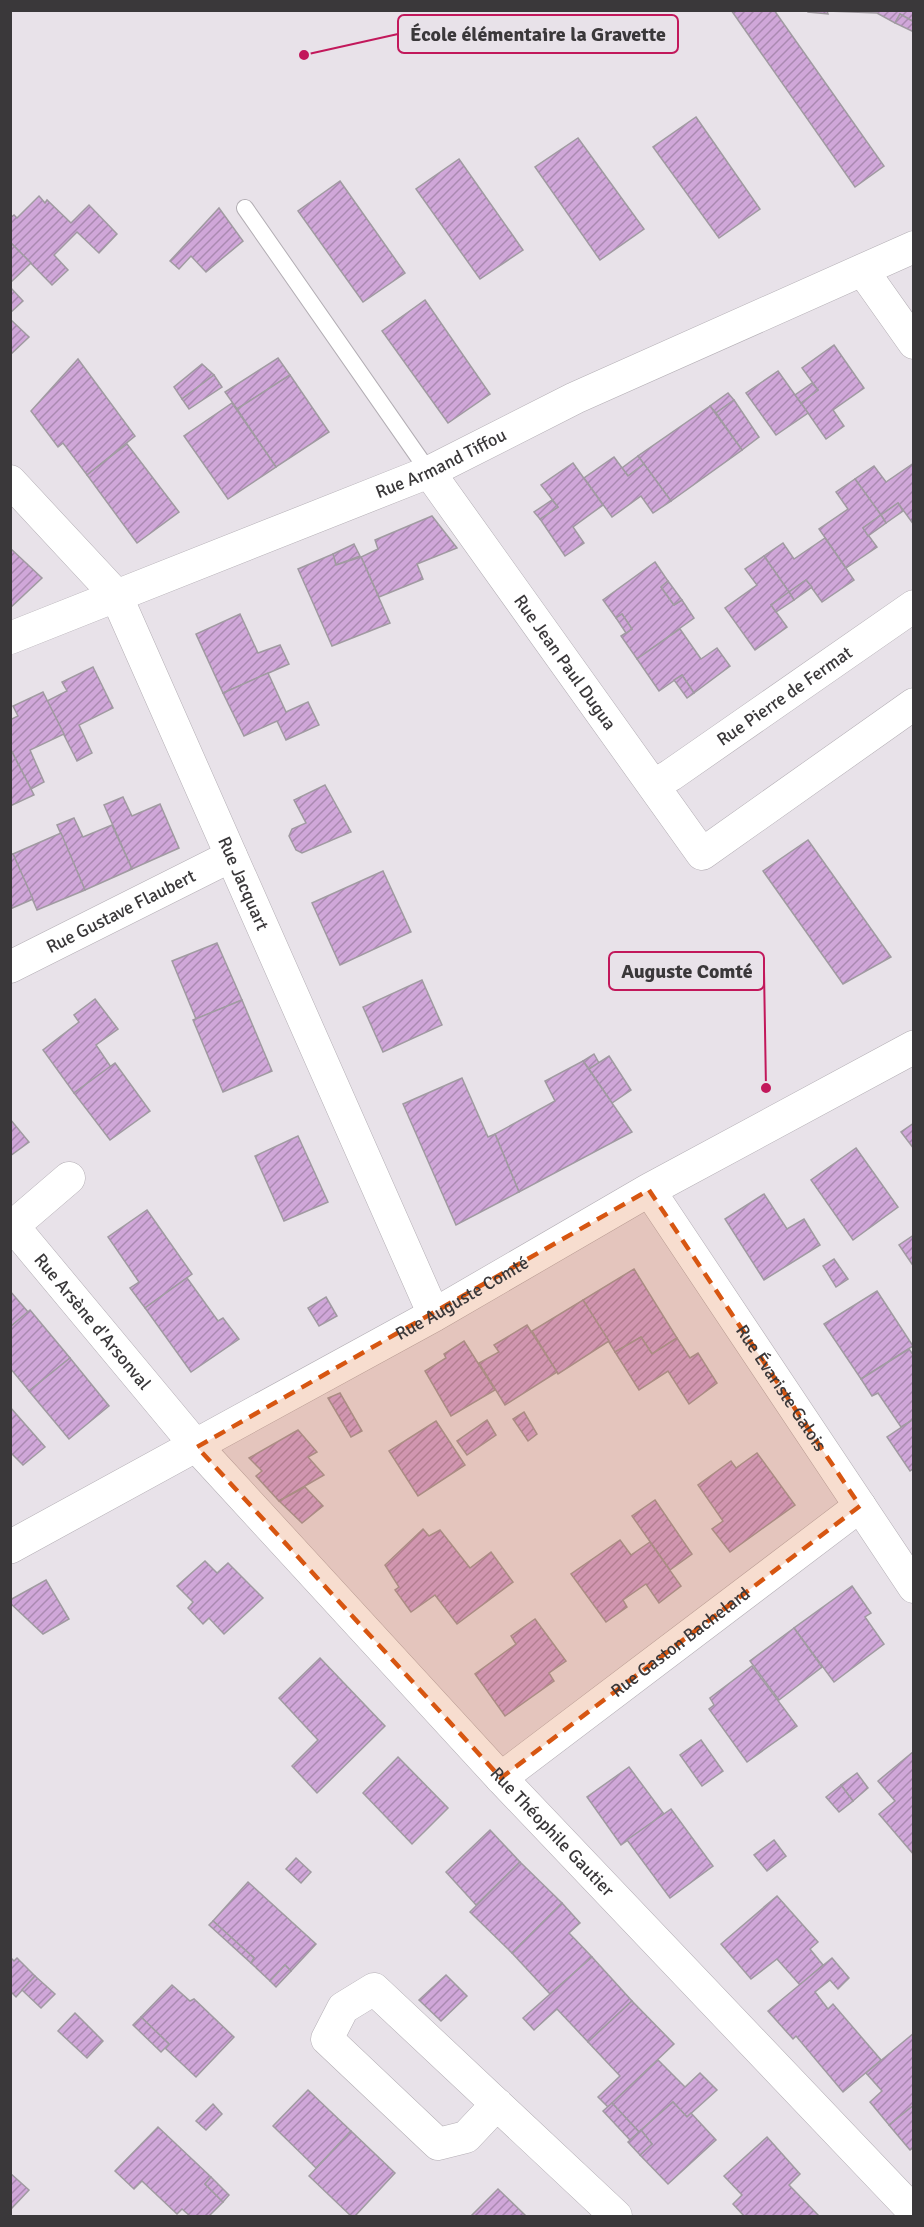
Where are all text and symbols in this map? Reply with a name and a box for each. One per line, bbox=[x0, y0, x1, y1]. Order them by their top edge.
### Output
callout: École élémentaire la Gravette bbox=[398, 15, 678, 53]
text: École élémentaire la Gravette bbox=[410, 22, 666, 47]
street label: Rue Armand Tiffou bbox=[372, 424, 510, 503]
street label: Rue Jean Paul Dugua bbox=[509, 590, 621, 734]
street label: Rue Pierre de Fermat bbox=[713, 641, 856, 751]
street label: Rue Jacquart bbox=[213, 833, 274, 934]
street label: Rue Gustave Flaubert bbox=[43, 865, 199, 958]
callout: Auguste Comté bbox=[609, 952, 764, 990]
text: Auguste Comté bbox=[621, 959, 753, 984]
street label: Rue Arsène d'Arsonval bbox=[29, 1249, 156, 1394]
street label: Rue Auguste Comté bbox=[392, 1251, 533, 1345]
street label: Rue Évariste Galois bbox=[731, 1321, 831, 1455]
street label: Rue Gaston Bachelard bbox=[606, 1582, 754, 1702]
street label: Rue Théophile Gautier bbox=[486, 1763, 619, 1901]

